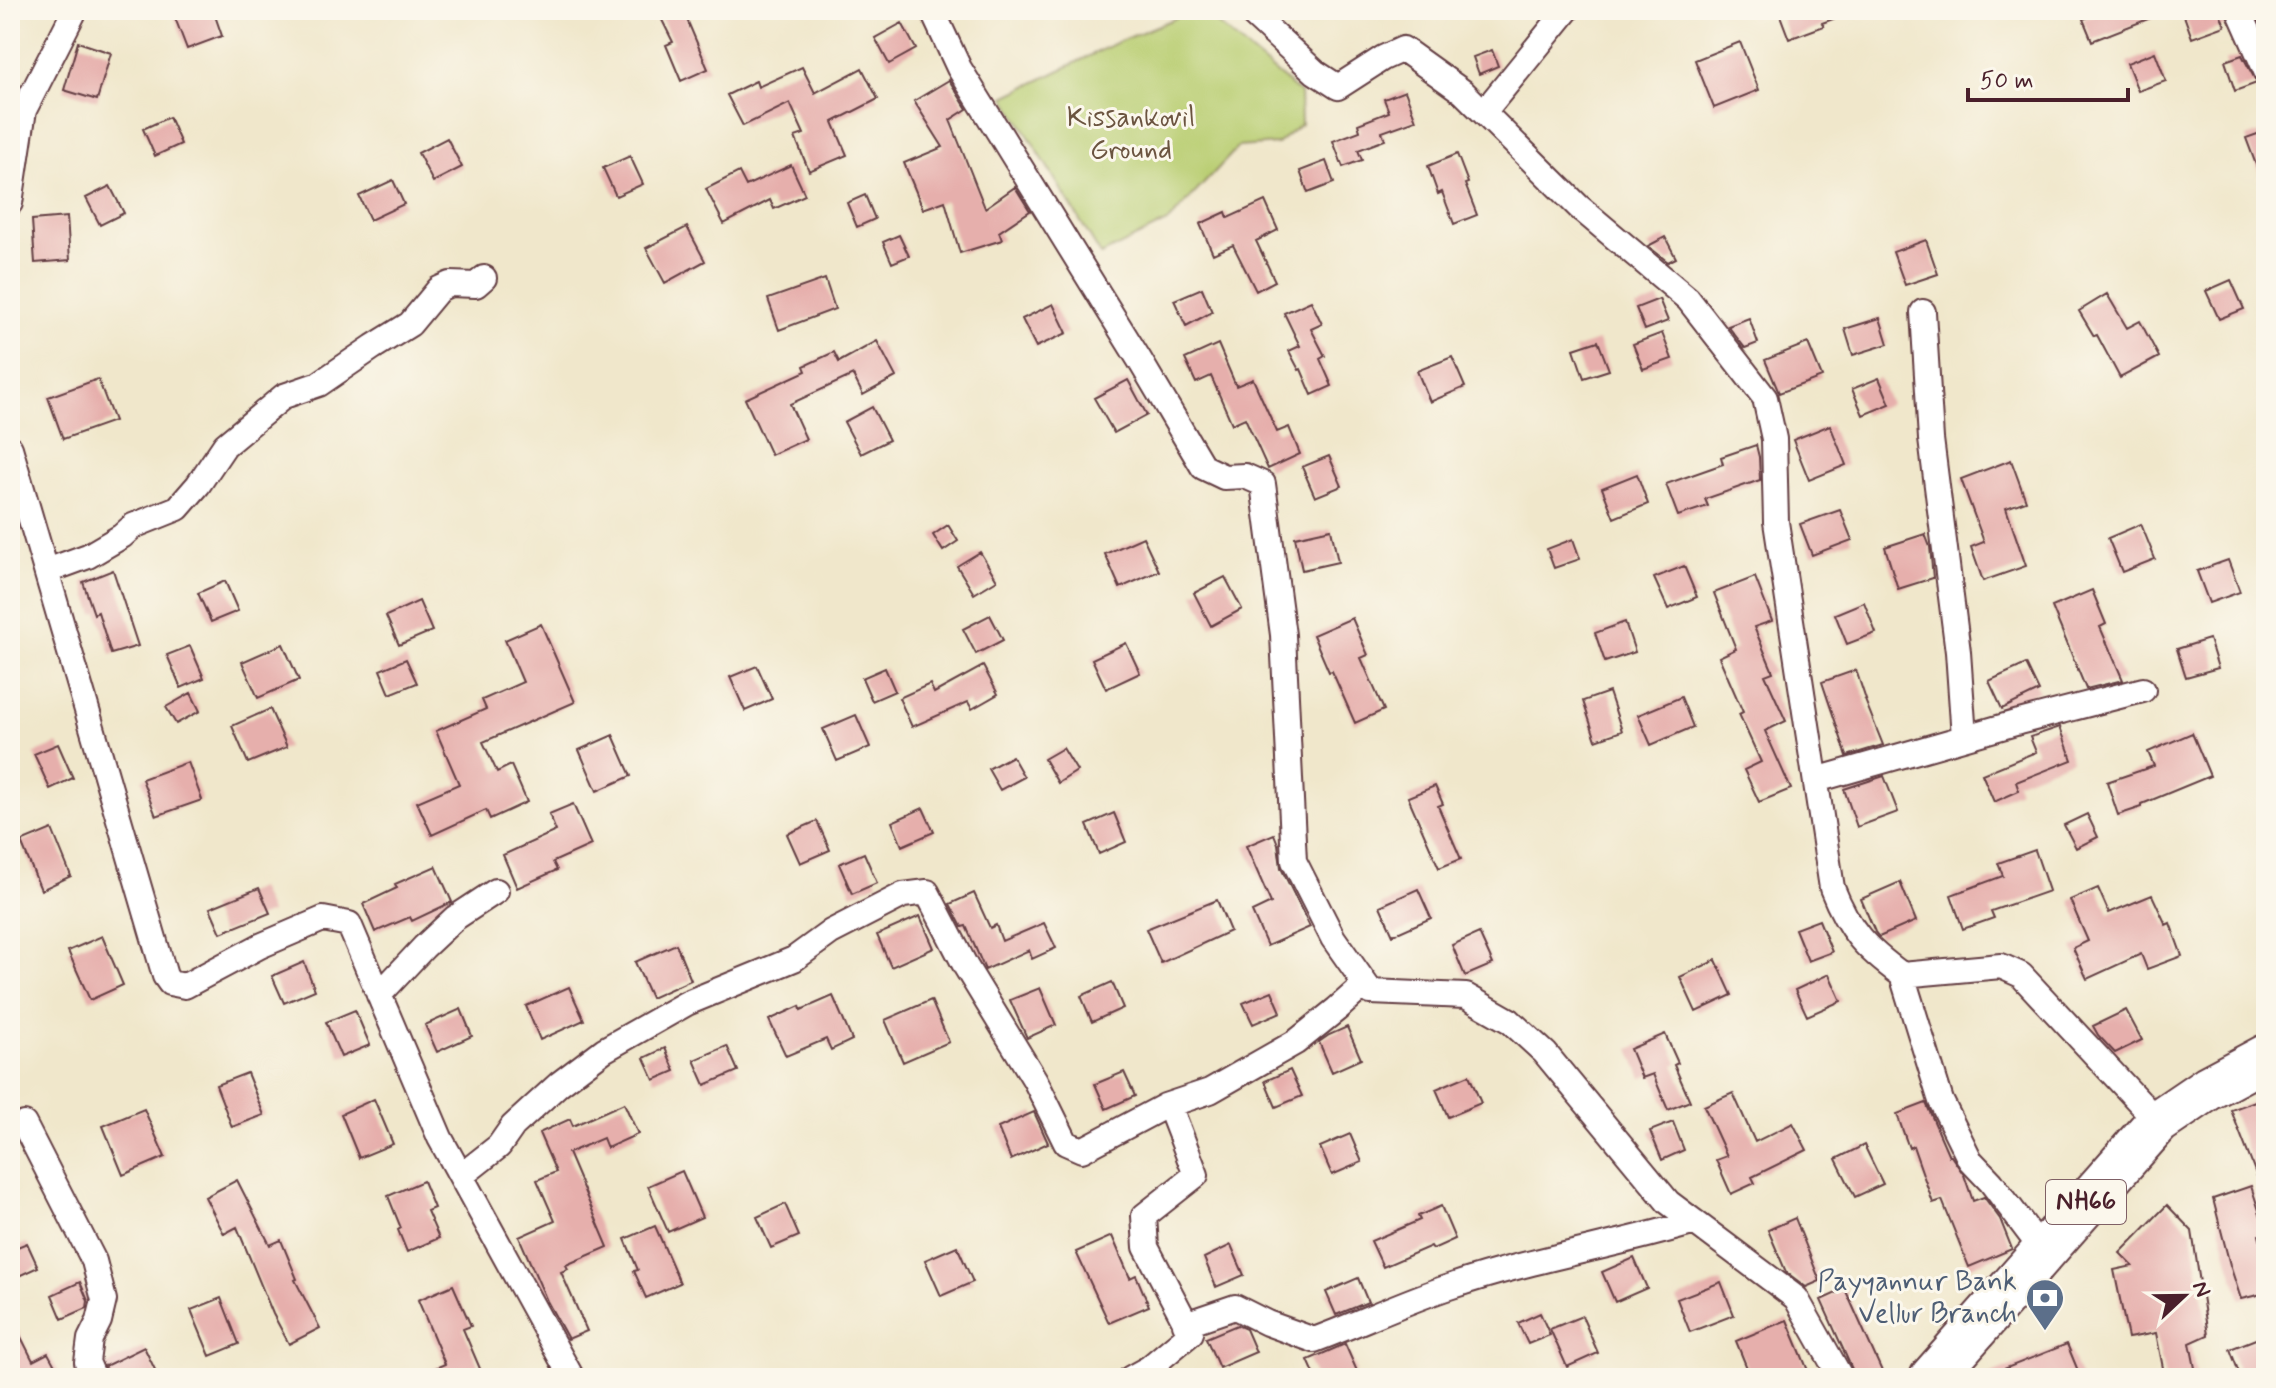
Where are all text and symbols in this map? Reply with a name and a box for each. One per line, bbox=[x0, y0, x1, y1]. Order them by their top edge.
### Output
scale bar bbox=[1968, 52, 2128, 102]
text: 50 m bbox=[1980, 66, 2034, 97]
park label: Kissankovil Ground bbox=[1067, 100, 1195, 169]
road number: NH66 bbox=[2046, 1180, 2126, 1224]
north arrow bbox=[2144, 1256, 2224, 1336]
place label: Payyannur Bank Vellur Branch bbox=[1818, 1264, 2017, 1333]
bank icon: Payyannur Bank Vellur Branch bbox=[2024, 1277, 2066, 1332]
text: N bbox=[2185, 1277, 2216, 1301]

